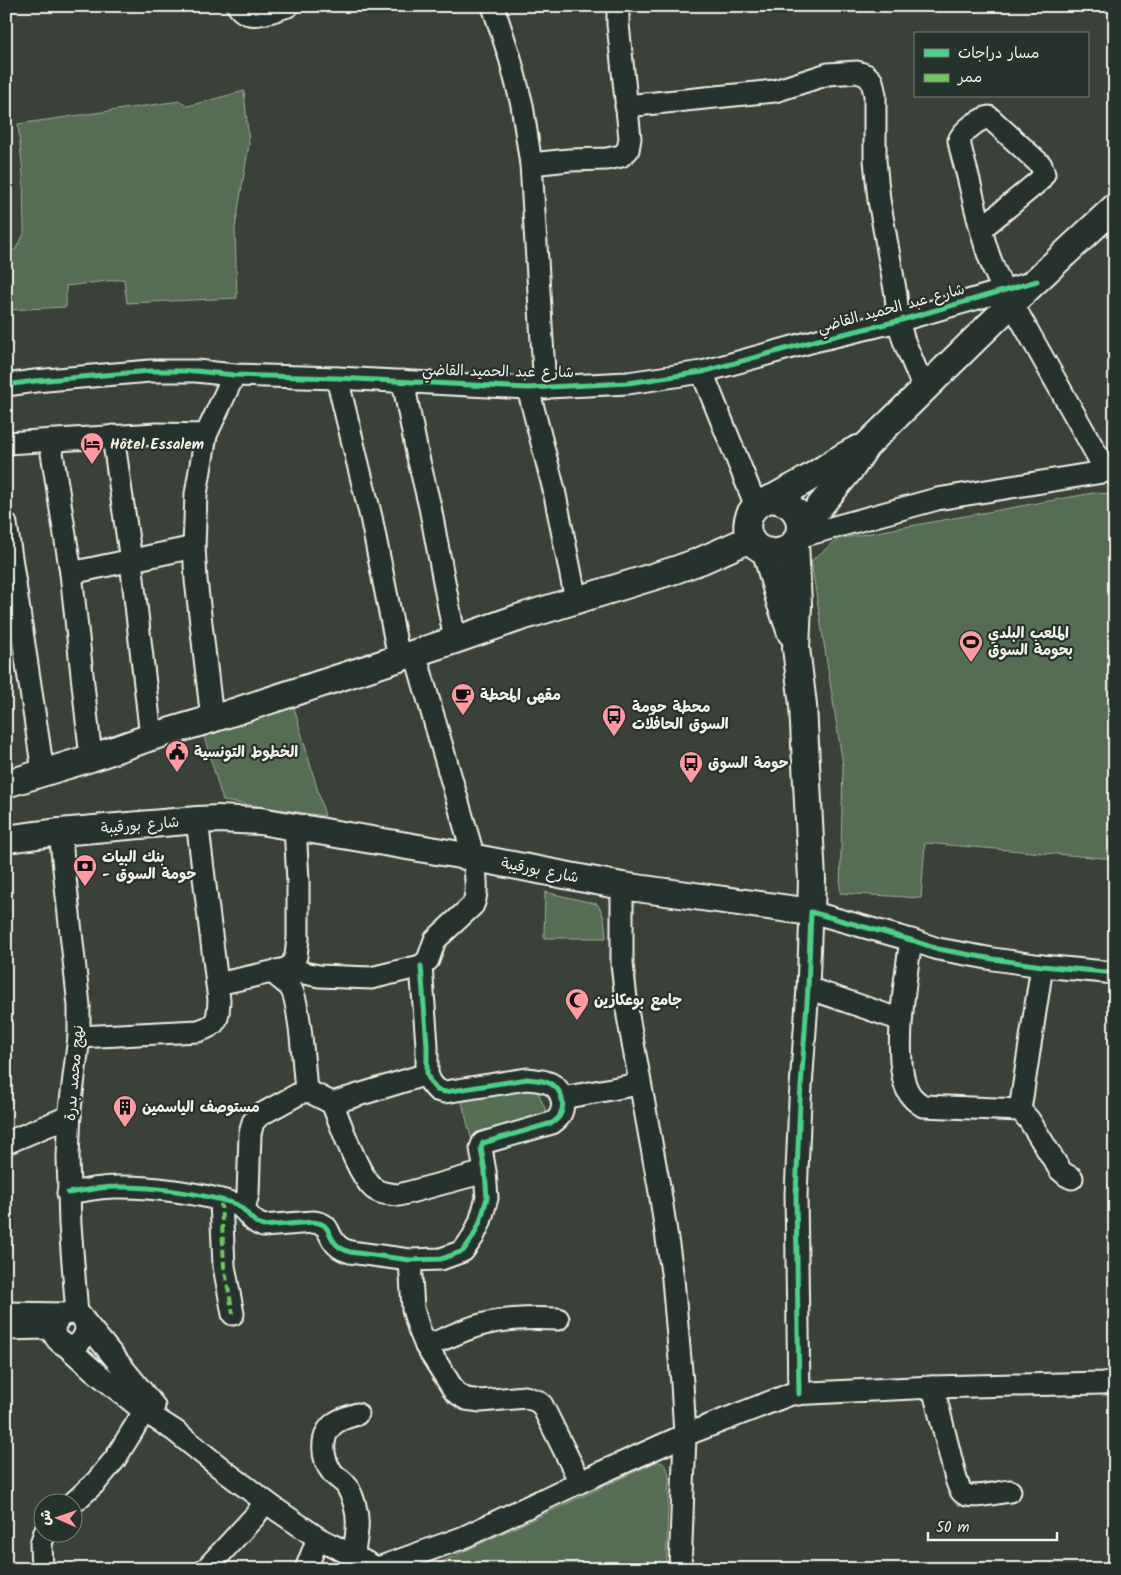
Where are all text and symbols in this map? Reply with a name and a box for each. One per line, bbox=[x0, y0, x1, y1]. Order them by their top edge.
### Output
legend bbox=[914, 32, 1088, 98]
text: مسار دراجات bbox=[958, 42, 1039, 66]
text: ممر bbox=[956, 66, 982, 90]
street label: شارع عبد الحميد القاضي bbox=[815, 278, 968, 340]
street label: شارع عبد الحميد القاضي bbox=[422, 359, 574, 385]
hotel icon: Hôtel Essalem bbox=[79, 431, 105, 465]
place label: Hôtel Essalem bbox=[110, 433, 204, 457]
place label: الملعب البلدي بحومة السوق bbox=[988, 622, 1073, 663]
sports icon: الملعب البلدي بحومة السوق bbox=[958, 629, 984, 663]
cafe icon: مقهى المحطة bbox=[450, 682, 476, 716]
place label: مقهى المحطة bbox=[480, 684, 561, 708]
place label: محطة حومة السوق الحافلات bbox=[632, 696, 729, 737]
bus stop icon: محطة حومة السوق الحافلات bbox=[601, 703, 627, 737]
public building icon: الخطوط التونسية bbox=[164, 739, 190, 773]
place label: الخطوط التونسية bbox=[194, 741, 298, 765]
bus stop icon: حومة السوق bbox=[678, 750, 704, 784]
place label: حومة السوق bbox=[708, 752, 789, 776]
street label: شارع بورقيبة bbox=[100, 811, 180, 841]
place label: بنك البيات - حومة السوق bbox=[102, 846, 196, 887]
street label: شارع بورقيبة bbox=[499, 852, 581, 890]
bank icon: بنك البيات - حومة السوق bbox=[72, 853, 98, 887]
mosque icon: جامع بوعكازين bbox=[564, 987, 590, 1021]
place label: جامع بوعكازين bbox=[594, 989, 682, 1013]
street label: نهج محمد بدرة bbox=[59, 1024, 91, 1122]
building icon: مستوصف الياسمين bbox=[112, 1094, 138, 1128]
place label: مستوصف الياسمين bbox=[142, 1096, 260, 1120]
north arrow bbox=[32, 1492, 82, 1542]
text: ش bbox=[35, 1509, 57, 1526]
scale bar bbox=[928, 1510, 1057, 1542]
text: 50 m bbox=[936, 1516, 970, 1540]

